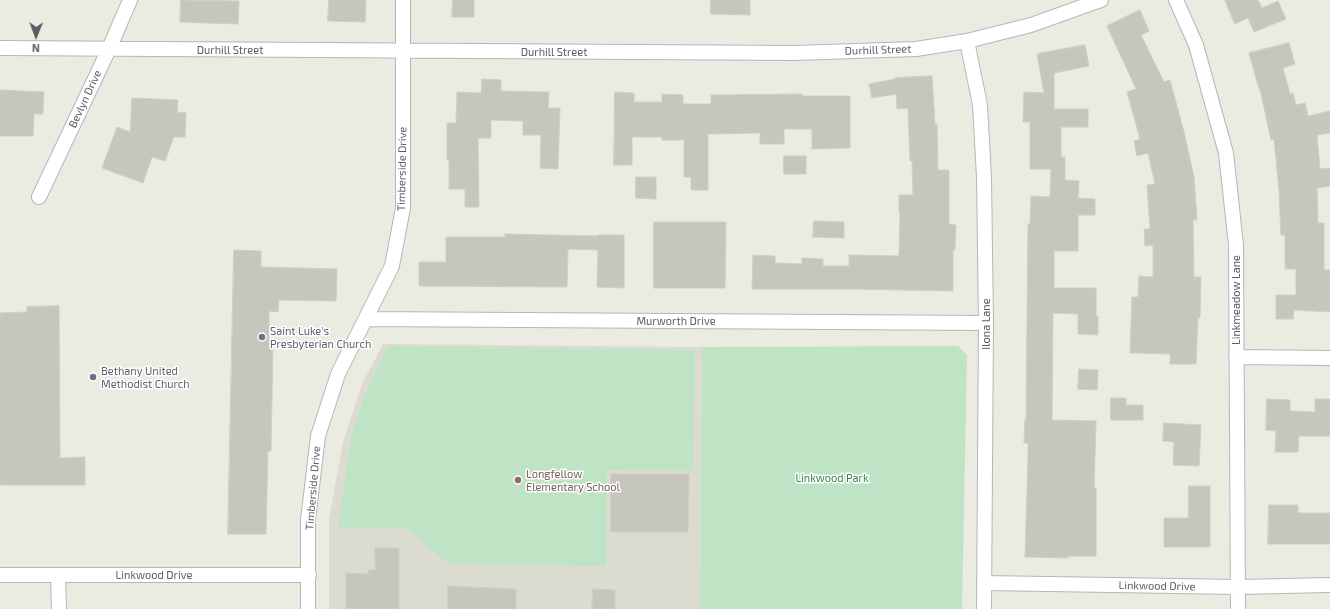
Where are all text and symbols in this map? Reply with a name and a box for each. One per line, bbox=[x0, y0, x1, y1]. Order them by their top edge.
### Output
north arrow bbox=[16, 16, 56, 56]
text: N bbox=[32, 42, 40, 55]
street label: Durhill Street bbox=[844, 42, 912, 58]
street label: Durhill Street bbox=[197, 43, 263, 57]
street label: Durhill Street bbox=[521, 45, 587, 59]
street label: Bevlyn Drive bbox=[66, 68, 104, 130]
street label: Timberside Drive bbox=[395, 127, 409, 211]
street label: Linkmeadow Lane bbox=[1229, 255, 1243, 345]
street label: Ilona Lane bbox=[979, 298, 993, 350]
street label: Murworth Drive bbox=[636, 314, 716, 328]
place label: Saint Luke's Presbyterian Church bbox=[270, 324, 371, 350]
marker: Saint Luke's Presbyterian Church bbox=[257, 332, 267, 342]
place label: Bethany United Methodist Church bbox=[101, 364, 190, 390]
marker: Bethany United Methodist Church bbox=[88, 372, 98, 382]
street label: Timberside Drive bbox=[303, 445, 323, 531]
place label: Longfellow Elementary School bbox=[526, 467, 620, 493]
park label: Linkwood Park bbox=[795, 471, 869, 485]
marker: Longfellow Elementary School bbox=[513, 475, 523, 485]
street label: Linkwood Drive bbox=[116, 568, 192, 582]
street label: Linkwood Drive bbox=[1119, 579, 1195, 593]

